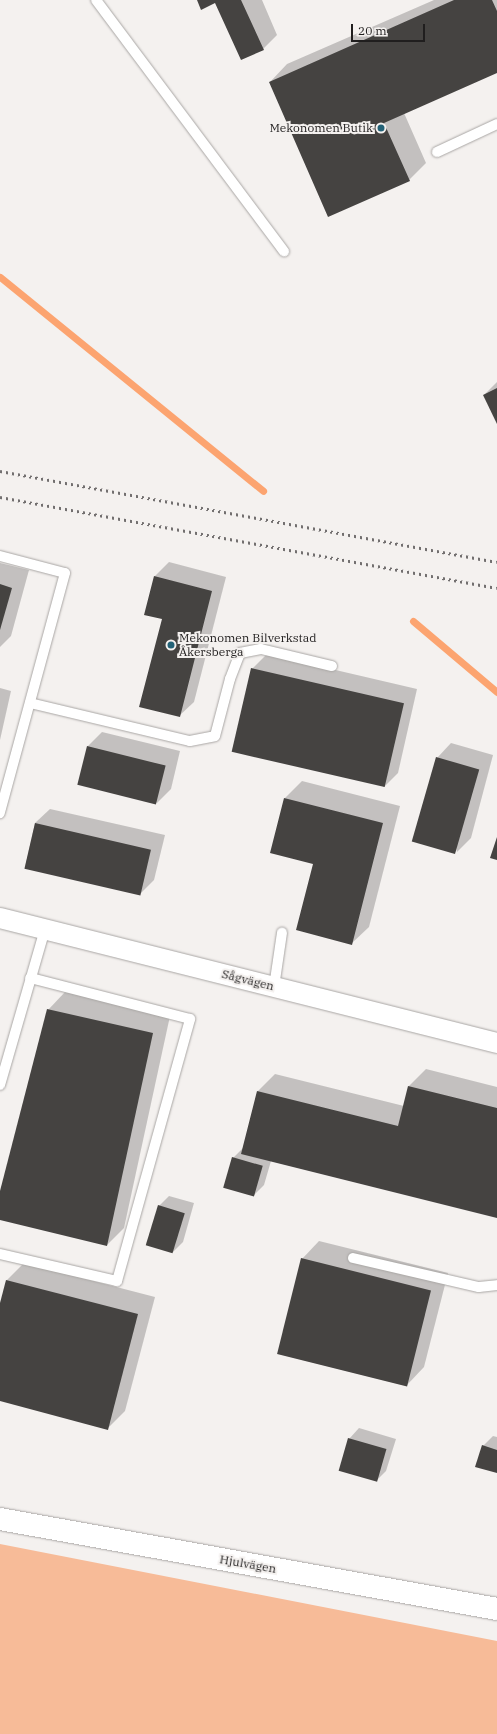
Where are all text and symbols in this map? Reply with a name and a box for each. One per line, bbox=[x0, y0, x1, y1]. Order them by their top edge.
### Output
scale bar bbox=[353, 16, 427, 42]
text: 20 m bbox=[358, 23, 387, 38]
place label: Mekonomen Butik bbox=[269, 121, 373, 135]
marker: Mekonomen Butik bbox=[376, 123, 386, 133]
place label: Mekonomen Bilverkstad Åkersberga bbox=[179, 631, 317, 659]
marker: Mekonomen Bilverkstad Åkersberga bbox=[166, 640, 176, 650]
street label: Sågvägen bbox=[220, 967, 276, 993]
street label: Hjulvägen bbox=[218, 1552, 278, 1576]

